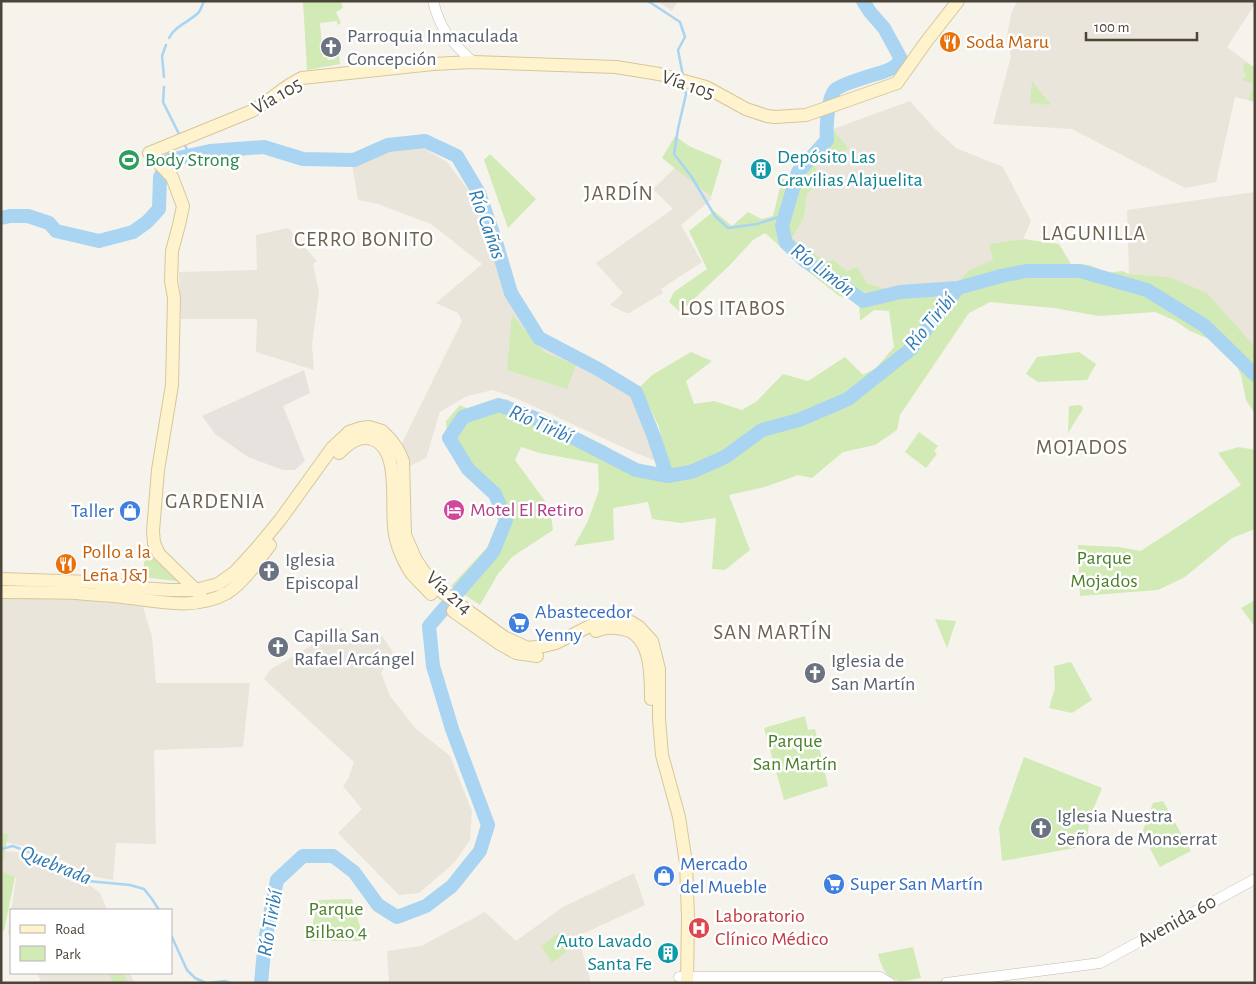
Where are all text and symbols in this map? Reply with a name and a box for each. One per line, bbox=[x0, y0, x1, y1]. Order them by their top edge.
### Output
scale bar bbox=[1086, 10, 1197, 42]
text: 100 m bbox=[1094, 20, 1129, 35]
place label: Parroquia Inmaculada Concepción bbox=[347, 26, 519, 69]
restaurant icon: Soda Maru bbox=[938, 30, 962, 54]
place label: Soda Maru bbox=[966, 32, 1049, 52]
church icon: Parroquia Inmaculada Concepción bbox=[319, 35, 343, 59]
street label: Vía 105 bbox=[659, 67, 717, 103]
street label: Vía 105 bbox=[248, 74, 306, 118]
place label: Depósito Las Gravilias Alajuelita bbox=[777, 147, 923, 190]
sports icon: Body Strong bbox=[117, 148, 141, 172]
place label: Body Strong bbox=[145, 150, 240, 170]
building icon: Depósito Las Gravilias Alajuelita bbox=[749, 157, 773, 181]
district label: JARDÍN bbox=[584, 181, 654, 204]
water label: Río Cañas bbox=[465, 186, 509, 262]
district label: LAGUNILLA bbox=[1042, 223, 1146, 244]
district label: CERRO BONITO bbox=[294, 229, 434, 250]
water label: Río Limón bbox=[787, 239, 859, 301]
water label: Río Tiribí bbox=[900, 288, 960, 354]
district label: LOS ITABOS bbox=[680, 298, 786, 319]
water label: Río Tiribí bbox=[506, 401, 577, 448]
district label: MOJADOS bbox=[1036, 437, 1128, 458]
district label: GARDENIA bbox=[165, 491, 265, 512]
hotel icon: Motel El Retiro bbox=[442, 498, 466, 522]
shop icon: Taller bbox=[118, 499, 142, 523]
place label: Motel El Retiro bbox=[470, 500, 584, 520]
place label: Taller bbox=[71, 501, 115, 521]
place label: Pollo a la Leña J&J bbox=[82, 542, 151, 585]
park label: Parque Mojados bbox=[1070, 548, 1138, 591]
place label: Iglesia Episcopal bbox=[285, 550, 359, 593]
restaurant icon: Pollo a la Leña J&J bbox=[54, 552, 78, 576]
church icon: Iglesia Episcopal bbox=[257, 559, 281, 583]
street label: Vía 214 bbox=[422, 567, 476, 619]
place label: Abastecedor Yenny bbox=[535, 602, 633, 645]
supermarket icon: Abastecedor Yenny bbox=[507, 611, 531, 635]
district label: SAN MARTÍN bbox=[713, 620, 833, 643]
place label: Capilla San Rafael Arcángel bbox=[294, 626, 415, 669]
church icon: Capilla San Rafael Arcángel bbox=[266, 635, 290, 659]
place label: Iglesia de San Martín bbox=[831, 651, 915, 694]
church icon: Iglesia de San Martín bbox=[803, 661, 827, 685]
park label: Parque San Martín bbox=[753, 731, 837, 774]
place label: Iglesia Nuestra Señora de Monserrat bbox=[1057, 806, 1218, 849]
church icon: Iglesia Nuestra Señora de Monserrat bbox=[1029, 816, 1053, 840]
water label: Quebrada bbox=[18, 841, 94, 889]
place label: Mercado del Mueble bbox=[680, 854, 767, 897]
shop icon: Mercado del Mueble bbox=[652, 864, 676, 888]
supermarket icon: Super San Martín bbox=[822, 872, 846, 896]
place label: Super San Martín bbox=[850, 874, 983, 894]
water label: Río Tiribí bbox=[254, 887, 286, 958]
street label: Avenida 60 bbox=[1134, 891, 1220, 951]
park label: Parque Bilbao 4 bbox=[305, 899, 367, 942]
place label: Laboratorio Clínico Médico bbox=[715, 906, 828, 949]
legend bbox=[10, 909, 172, 974]
hospital icon: Laboratorio Clínico Médico bbox=[687, 916, 711, 940]
text: Road bbox=[55, 922, 85, 937]
place label: Auto Lavado Santa Fe bbox=[557, 931, 652, 974]
building icon: Auto Lavado Santa Fe bbox=[656, 941, 680, 965]
text: Park bbox=[55, 947, 81, 962]

